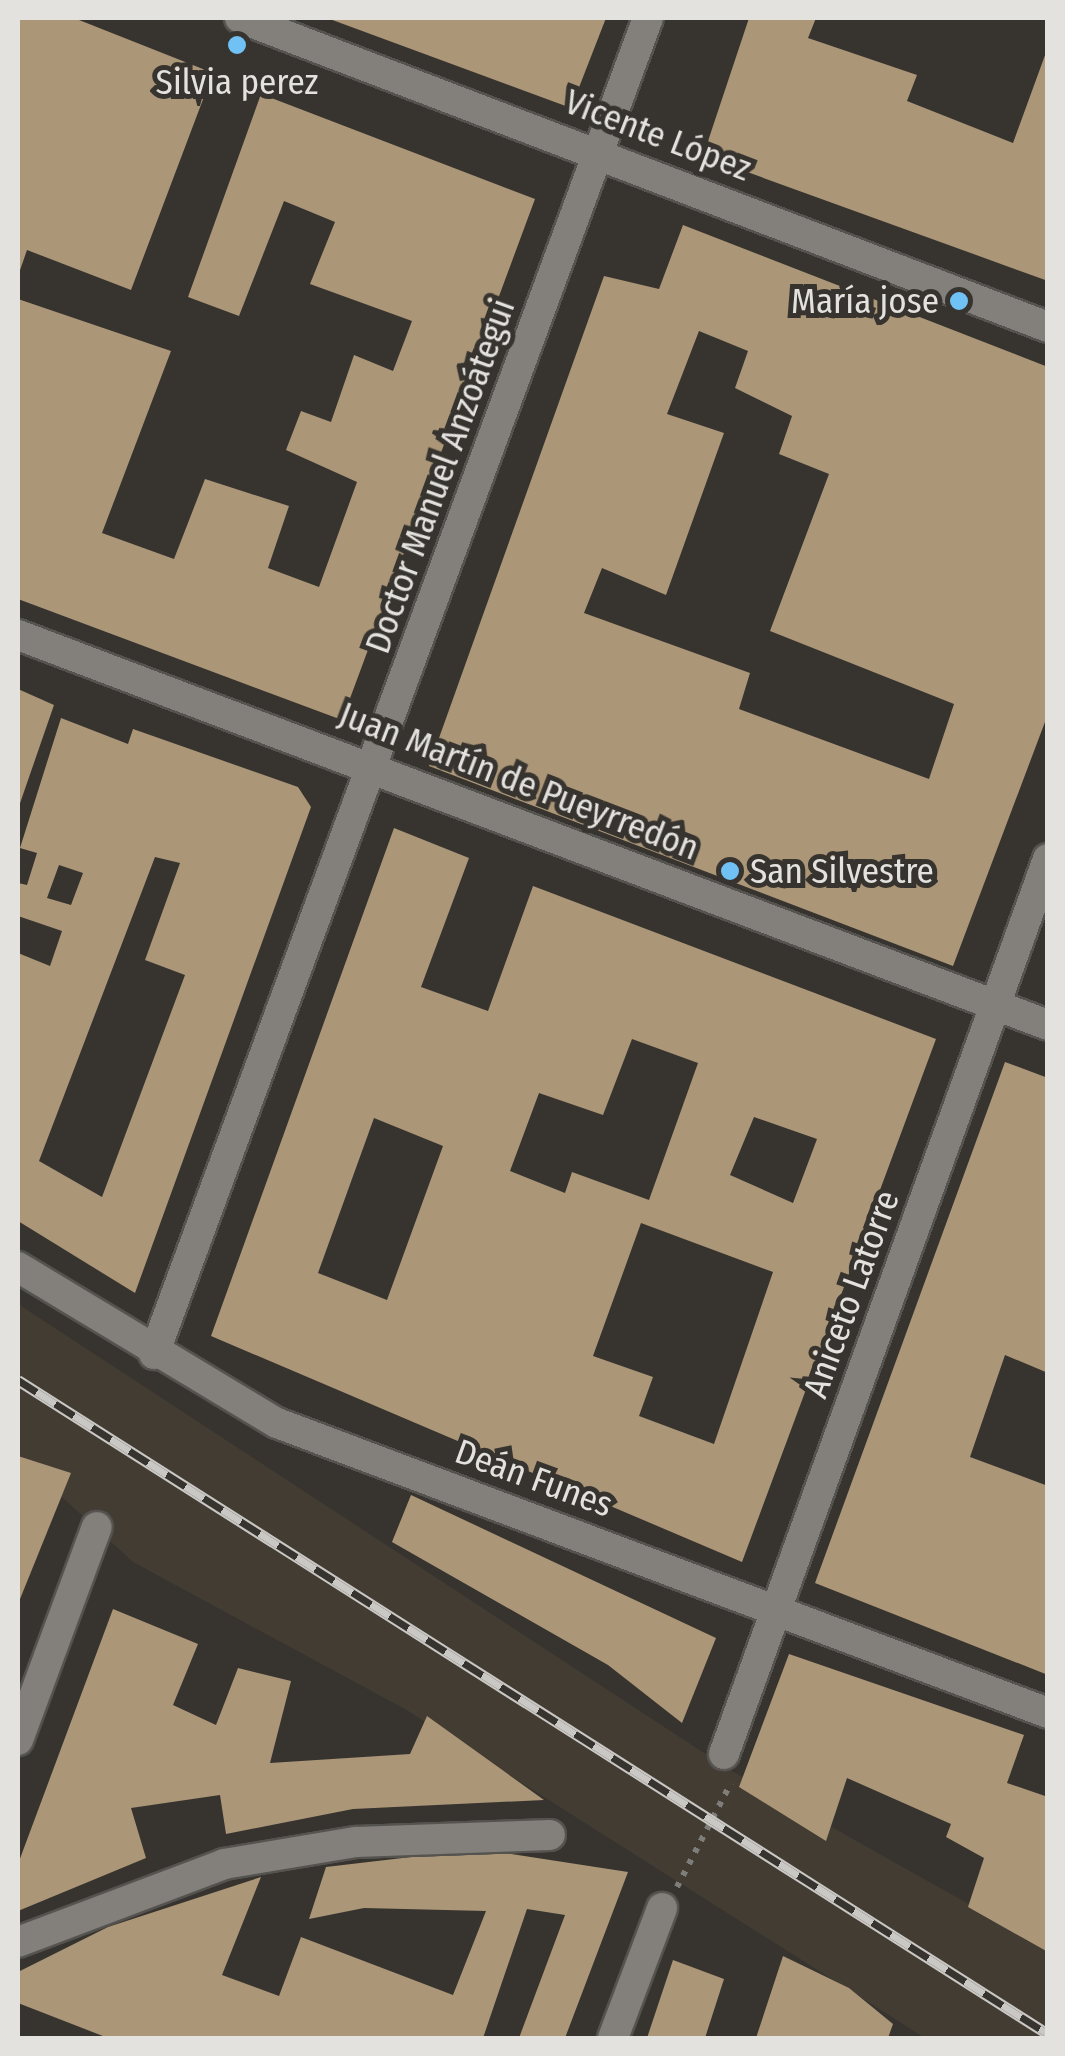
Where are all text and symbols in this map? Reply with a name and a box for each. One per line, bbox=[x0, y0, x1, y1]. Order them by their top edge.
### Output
marker: Silvia perez bbox=[226, 34, 248, 56]
place label: Silvia perez bbox=[156, 61, 318, 103]
street label: Vicente López bbox=[559, 80, 757, 190]
place label: María jose bbox=[791, 280, 939, 322]
marker: María jose bbox=[948, 290, 970, 312]
street label: Doctor Manuel Anzoátegui bbox=[356, 293, 524, 659]
street label: Juan Martín de Pueyrredón bbox=[333, 693, 705, 869]
place label: San Silvestre bbox=[750, 850, 934, 892]
marker: San Silvestre bbox=[719, 860, 741, 882]
street label: Aniceto Latorre bbox=[794, 1185, 908, 1403]
street label: Deán Funes bbox=[450, 1430, 618, 1526]

